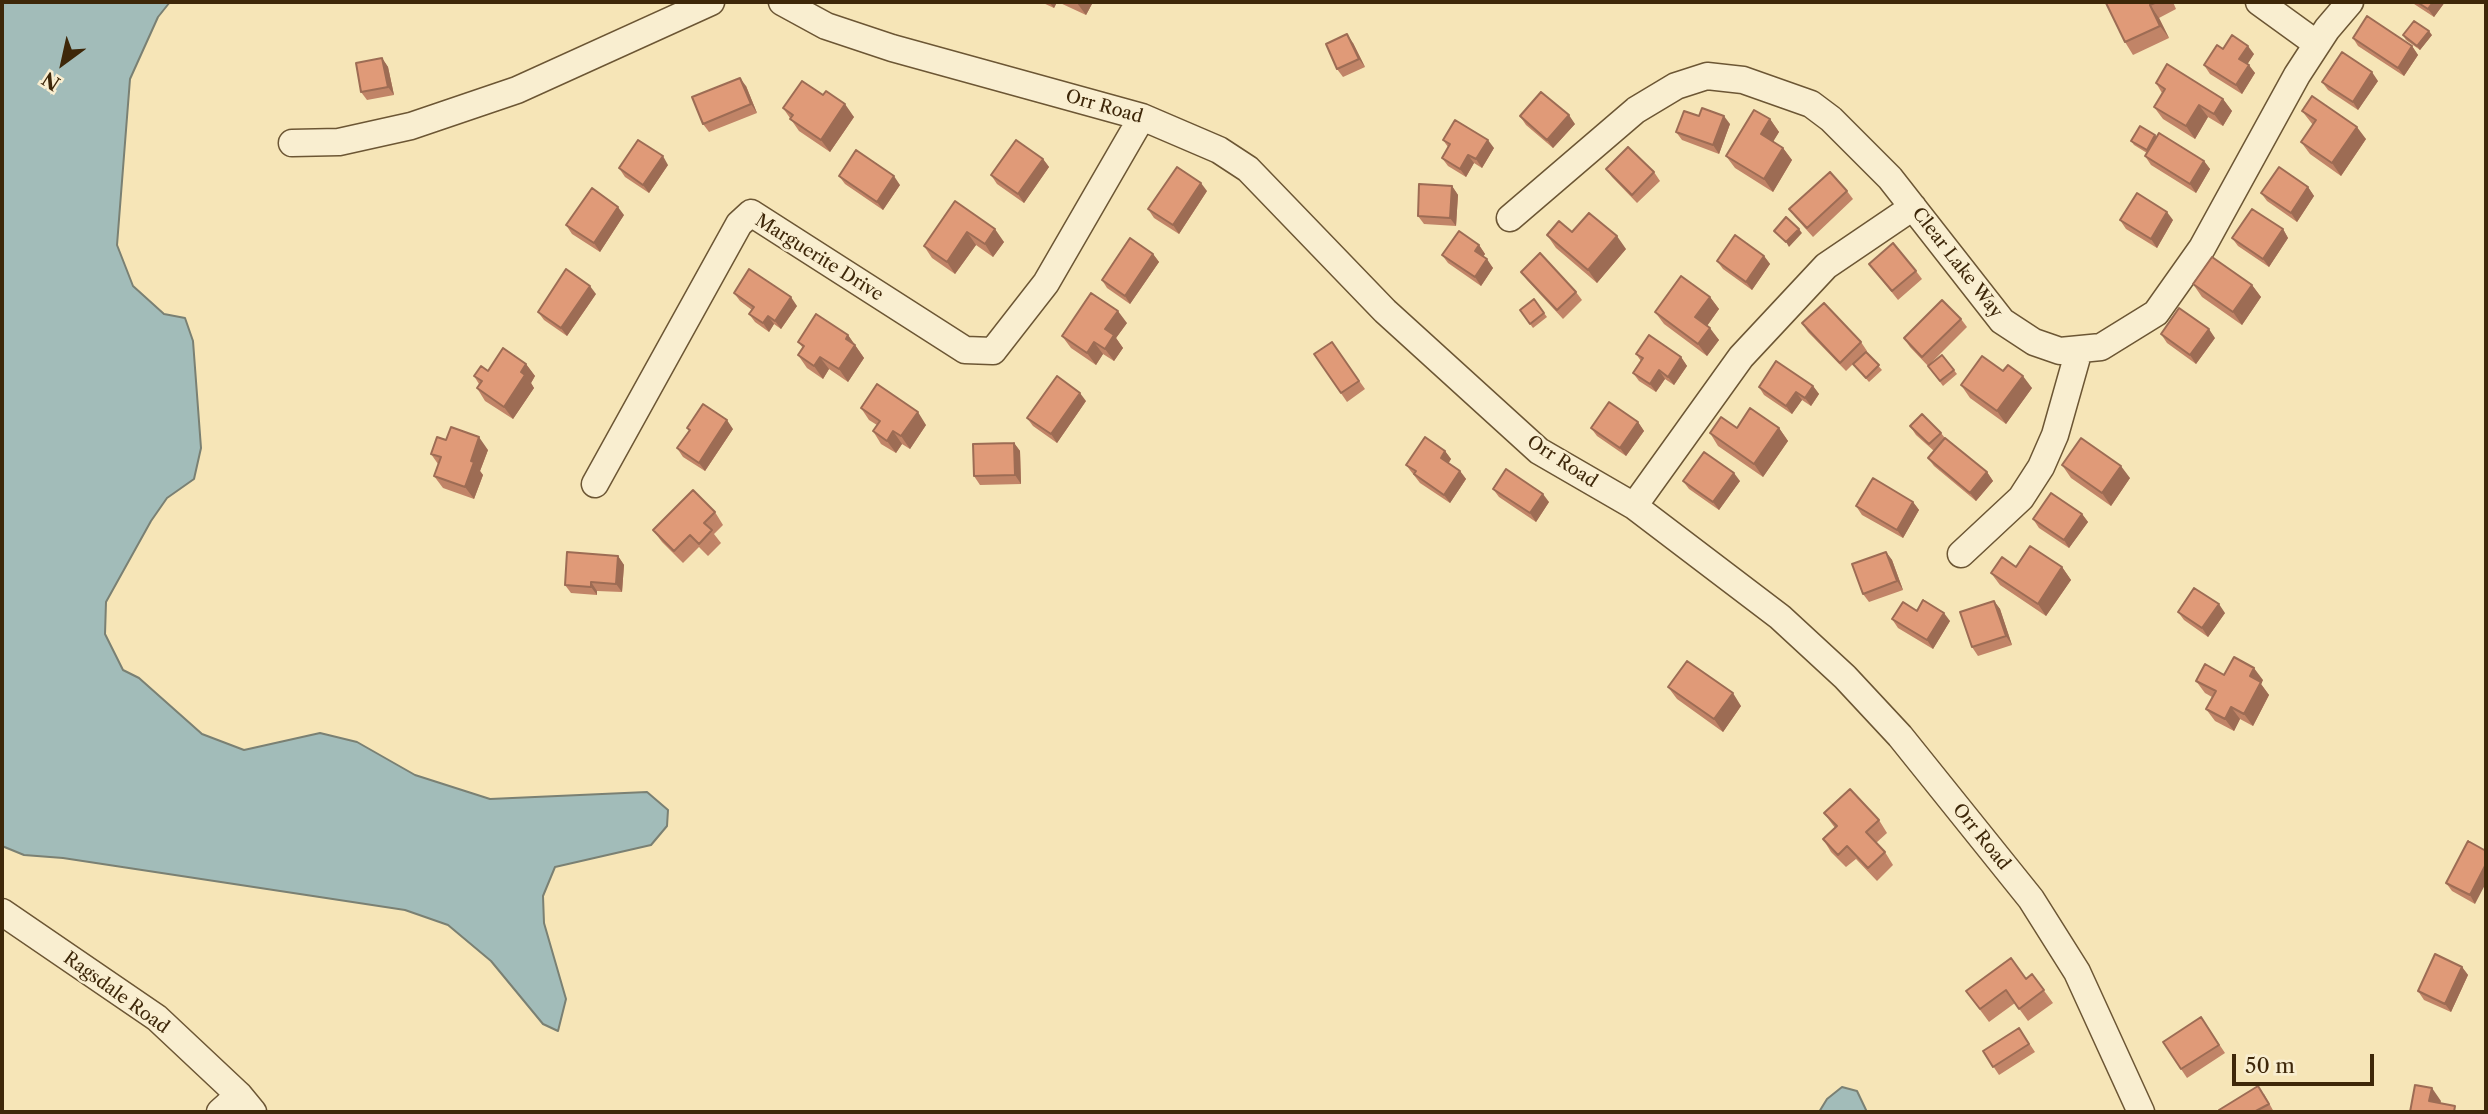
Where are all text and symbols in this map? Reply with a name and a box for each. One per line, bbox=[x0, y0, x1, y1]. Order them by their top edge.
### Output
north arrow bbox=[28, 28, 98, 98]
text: N bbox=[38, 67, 64, 95]
street label: Orr Road bbox=[1063, 86, 1145, 128]
street label: Clear Lake Way bbox=[1907, 203, 2007, 323]
street label: Marguerite Drive bbox=[751, 210, 887, 306]
street label: Orr Road bbox=[1523, 431, 1601, 493]
street label: Orr Road bbox=[1948, 799, 2014, 875]
street label: Ragsdale Road bbox=[59, 947, 173, 1039]
scale bar bbox=[2236, 1040, 2378, 1084]
text: 50 m bbox=[2245, 1053, 2295, 1078]

